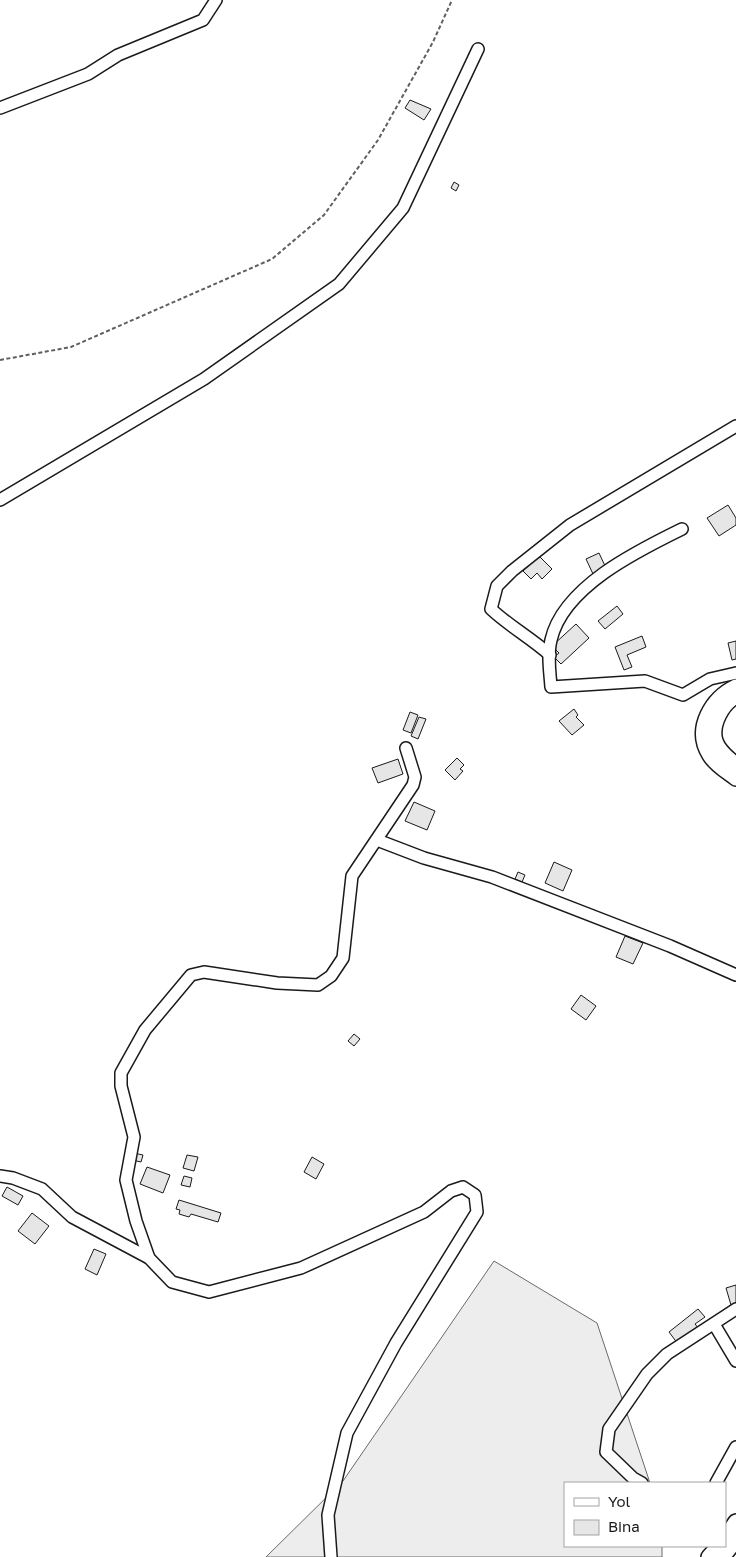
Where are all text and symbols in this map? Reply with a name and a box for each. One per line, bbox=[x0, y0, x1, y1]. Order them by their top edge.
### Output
legend bbox=[564, 1482, 726, 1547]
text: Yol bbox=[608, 1492, 630, 1510]
text: Bina bbox=[608, 1517, 640, 1535]

